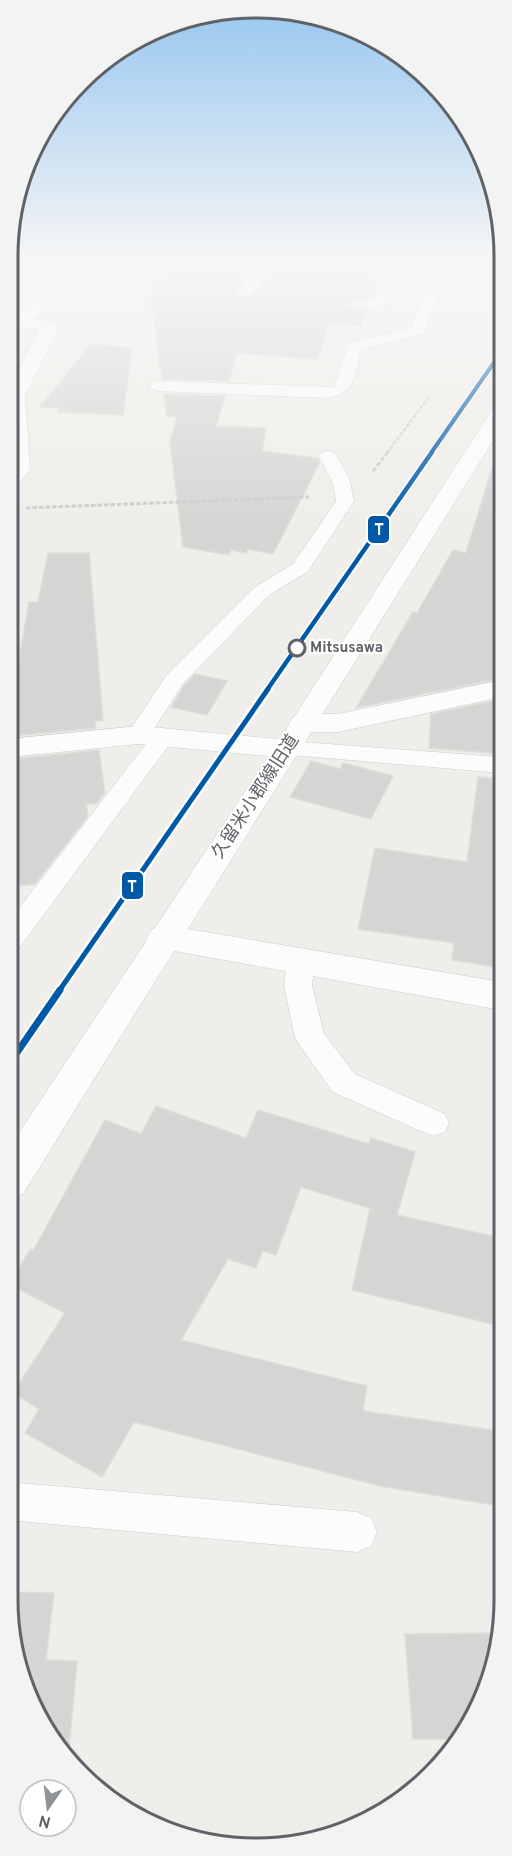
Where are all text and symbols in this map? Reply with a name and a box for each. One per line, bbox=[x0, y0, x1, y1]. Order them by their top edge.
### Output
line badge: T bbox=[367, 515, 390, 544]
text: T bbox=[374, 521, 384, 541]
marker: Mitsusawa bbox=[288, 639, 306, 657]
place label: Mitsusawa bbox=[310, 639, 383, 658]
street label: 久留米小郡線旧道 bbox=[207, 730, 305, 864]
line badge: T bbox=[121, 871, 144, 900]
text: T bbox=[127, 878, 137, 898]
north arrow bbox=[18, 1778, 78, 1838]
text: N bbox=[37, 1810, 53, 1832]

